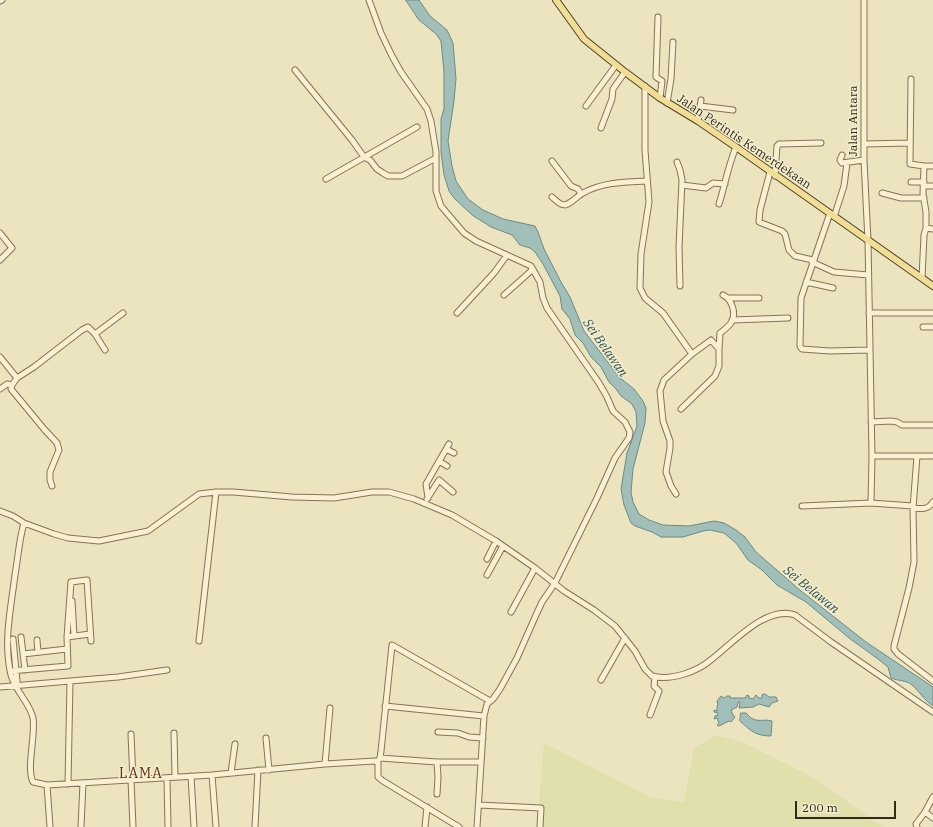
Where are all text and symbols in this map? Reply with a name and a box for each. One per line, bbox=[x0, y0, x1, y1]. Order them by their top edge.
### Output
street label: Jalan Antara bbox=[847, 85, 861, 157]
street label: Jalan Perintis Kemerdekaan bbox=[674, 92, 814, 192]
water label: Sei Belawan bbox=[579, 316, 631, 380]
water label: Sei Belawan bbox=[780, 563, 842, 617]
district label: LAMA bbox=[119, 766, 163, 782]
scale bar bbox=[797, 793, 898, 819]
text: 200 m bbox=[802, 800, 838, 815]

